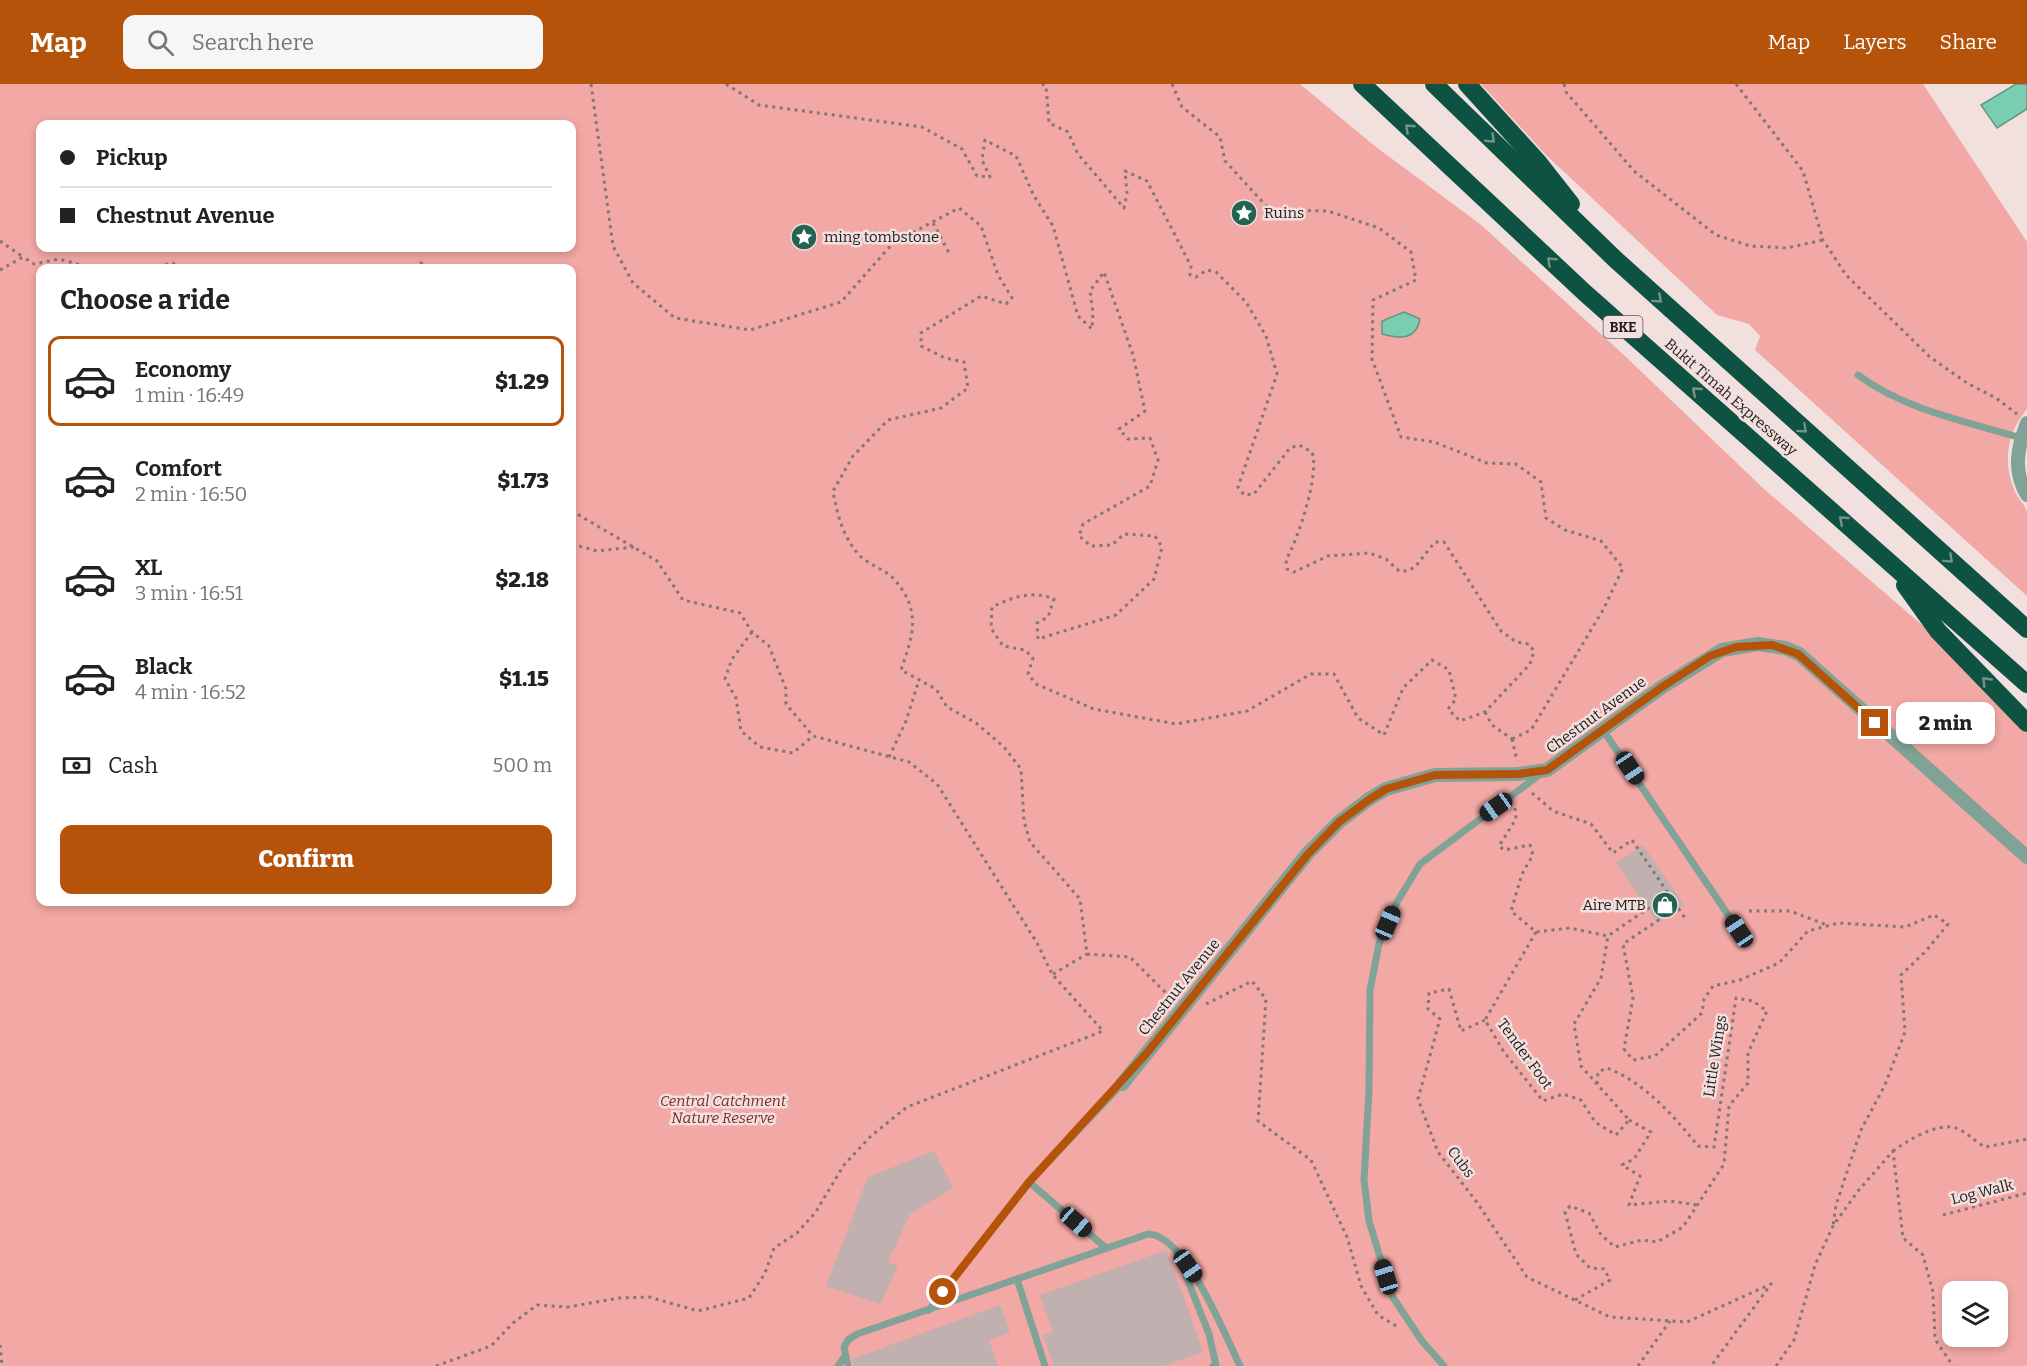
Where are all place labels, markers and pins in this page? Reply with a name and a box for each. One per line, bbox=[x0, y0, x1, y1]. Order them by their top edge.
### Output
place icon: Ruins bbox=[1229, 198, 1259, 228]
place label: Ruins bbox=[1264, 204, 1304, 222]
place icon: ming tombstone bbox=[789, 222, 819, 252]
place label: ming tombstone bbox=[824, 228, 939, 246]
shop icon: Aire MTB bbox=[1650, 890, 1680, 920]
place label: Aire MTB bbox=[1583, 896, 1646, 914]

